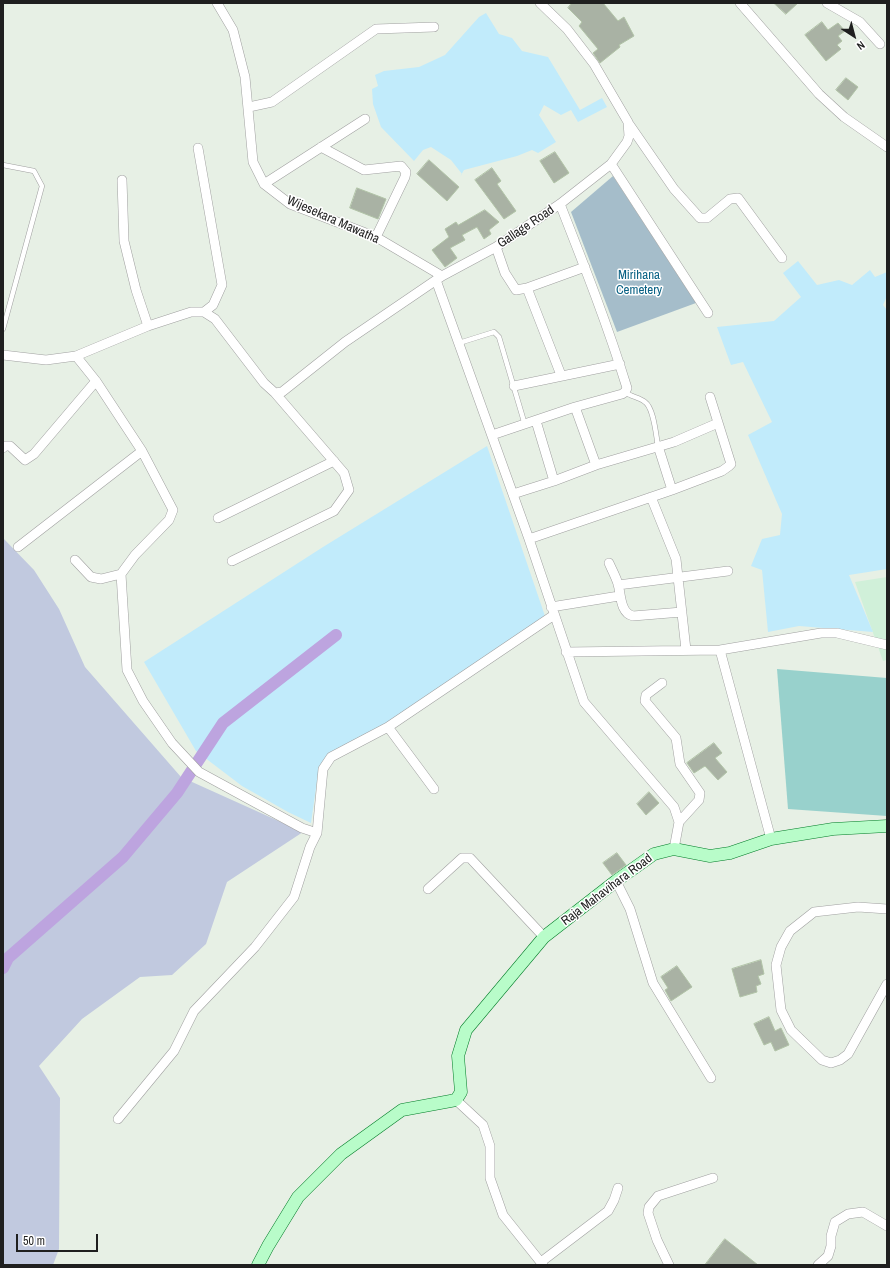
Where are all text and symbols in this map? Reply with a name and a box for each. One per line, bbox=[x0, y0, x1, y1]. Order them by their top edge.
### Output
north arrow bbox=[834, 16, 874, 56]
text: N bbox=[854, 38, 868, 53]
street label: Wijesekara Mawatha bbox=[284, 193, 382, 247]
street label: Gallage Road bbox=[495, 202, 557, 252]
park label: Mirihana Cemetery bbox=[616, 268, 662, 299]
street label: Raja Mahavihara Road bbox=[559, 851, 655, 929]
scale bar bbox=[18, 1226, 100, 1252]
text: 50 m bbox=[23, 1233, 45, 1249]

